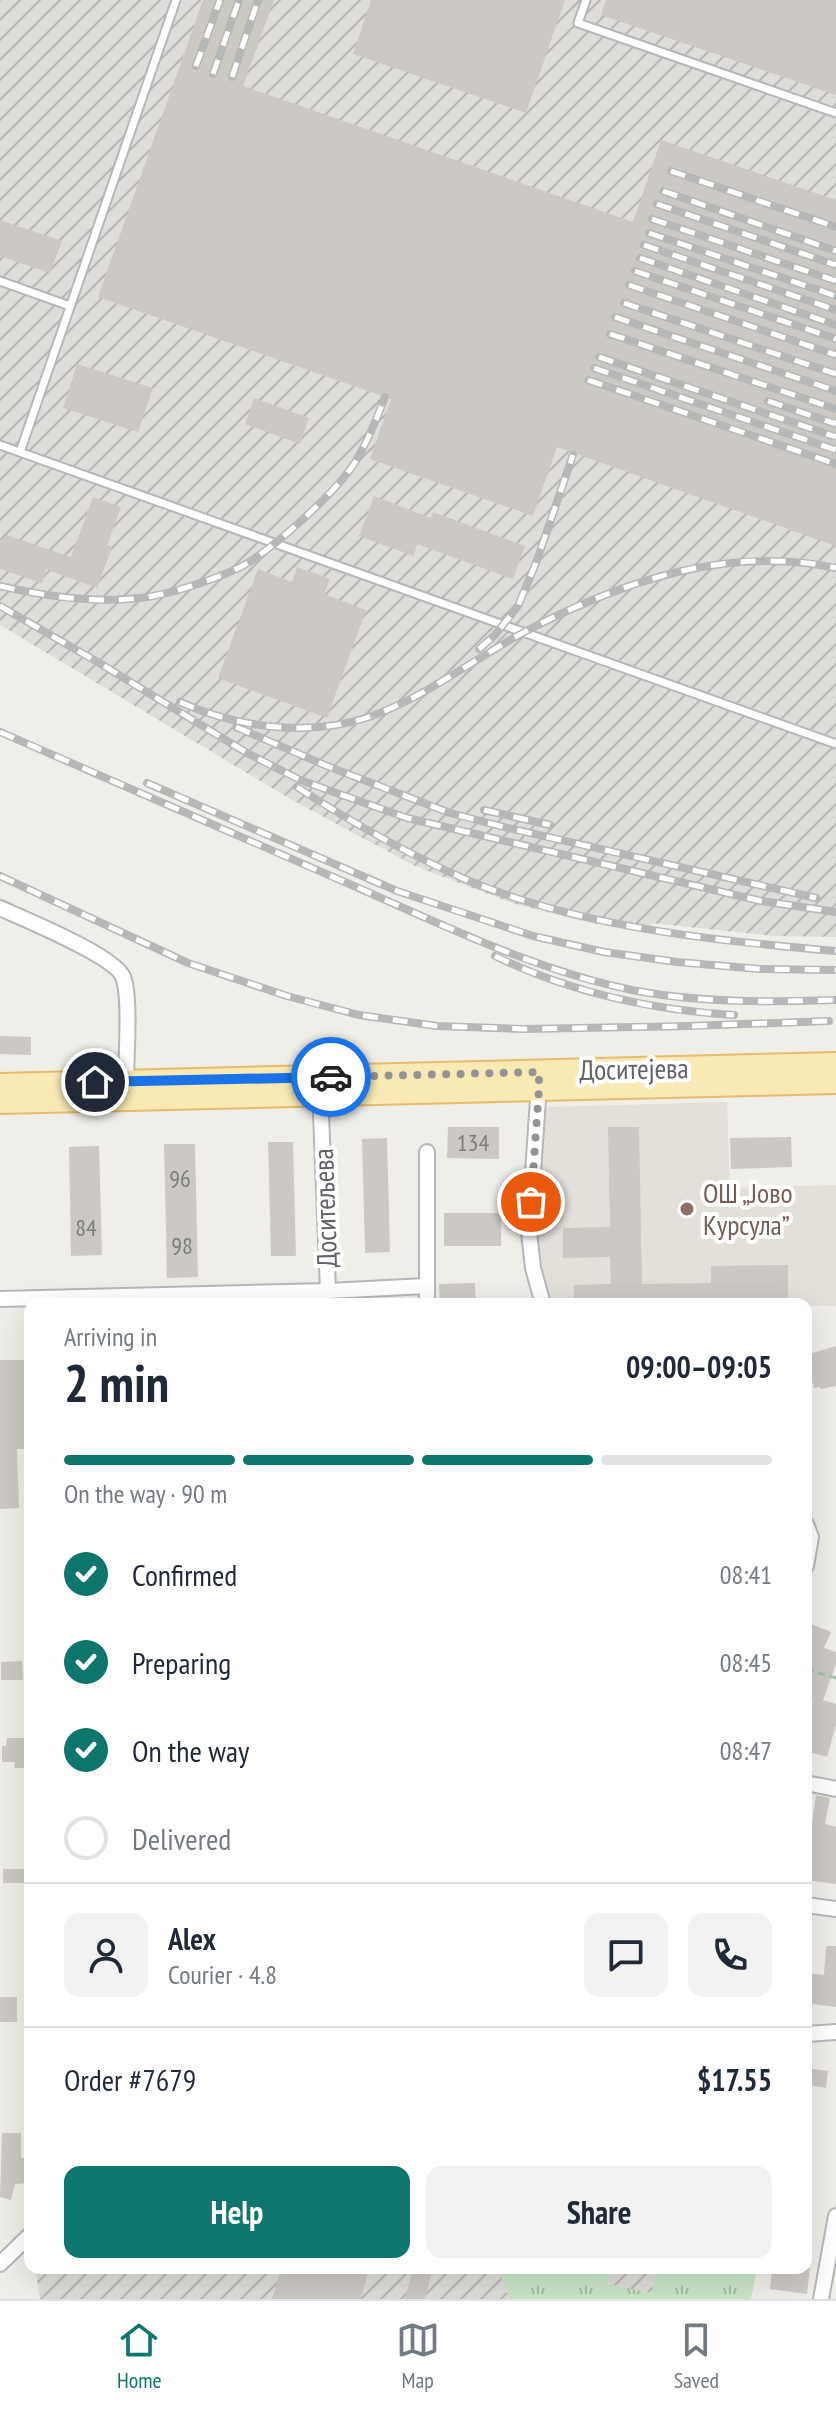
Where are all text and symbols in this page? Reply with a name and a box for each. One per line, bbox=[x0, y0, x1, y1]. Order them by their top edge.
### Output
courier bbox=[291, 1037, 371, 1117]
pin bbox=[61, 1048, 129, 1116]
street label: Доситејева bbox=[579, 1049, 689, 1088]
icon: car bbox=[309, 1055, 353, 1099]
icon: home bbox=[73, 1060, 117, 1104]
house number: 134 bbox=[457, 1127, 489, 1158]
street label: Доситељева bbox=[304, 1148, 345, 1268]
house number: 96 bbox=[169, 1163, 191, 1194]
pin bbox=[497, 1168, 565, 1236]
place label: ОШ „Јово Курсула” bbox=[703, 1174, 793, 1243]
icon: bag bbox=[509, 1180, 553, 1224]
marker: ОШ „Јово Курсула” bbox=[678, 1200, 696, 1218]
house number: 84 bbox=[75, 1212, 97, 1243]
house number: 98 bbox=[171, 1230, 193, 1261]
text: Arriving in bbox=[64, 1320, 157, 1353]
text: 09:00–09:05 bbox=[626, 1347, 772, 1386]
text: 2 min bbox=[64, 1349, 169, 1416]
text: On the way · 90 m bbox=[64, 1477, 227, 1510]
icon: check bbox=[64, 1552, 108, 1596]
text: Confirmed bbox=[132, 1555, 237, 1594]
text: 08:41 bbox=[720, 1558, 772, 1591]
icon: check bbox=[64, 1640, 108, 1684]
text: Preparing bbox=[132, 1643, 231, 1682]
text: 08:45 bbox=[720, 1646, 772, 1679]
icon: check bbox=[64, 1728, 108, 1772]
text: On the way bbox=[132, 1731, 249, 1770]
text: 08:47 bbox=[720, 1734, 772, 1767]
text: Delivered bbox=[132, 1819, 231, 1858]
button: person bbox=[64, 1913, 148, 1997]
button: chat bbox=[584, 1913, 668, 1997]
button: phone bbox=[688, 1913, 772, 1997]
text: Alex bbox=[168, 1919, 216, 1958]
text: Courier · 4.8 bbox=[168, 1958, 277, 1991]
text: Order #7679 bbox=[64, 2060, 196, 2099]
text: $17.55 bbox=[697, 2060, 772, 2099]
button: Help bbox=[64, 2166, 410, 2258]
button: Share bbox=[426, 2166, 772, 2258]
tab: Home bbox=[117, 2318, 162, 2394]
tab: Map bbox=[396, 2318, 440, 2394]
tab: Saved bbox=[674, 2318, 719, 2394]

